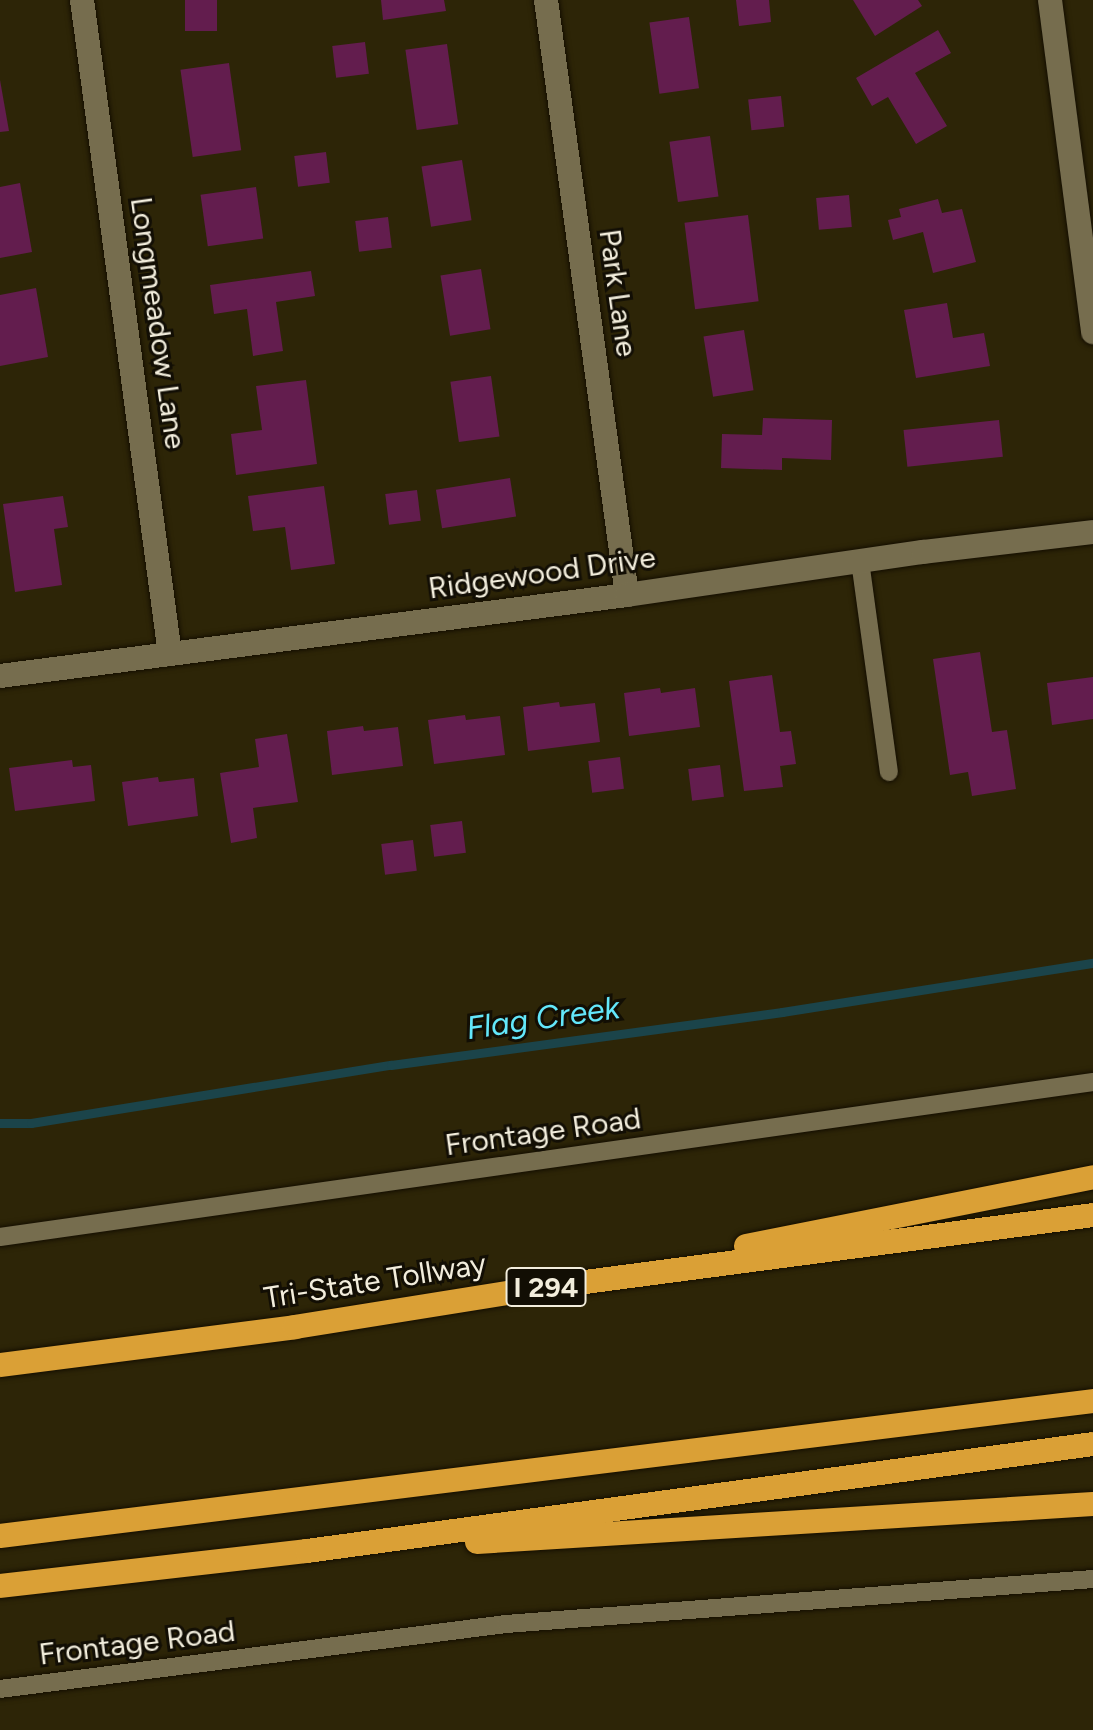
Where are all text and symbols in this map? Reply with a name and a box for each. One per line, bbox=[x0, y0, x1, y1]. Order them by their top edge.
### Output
street label: Longmeadow Lane bbox=[122, 195, 194, 451]
street label: Park Lane bbox=[591, 227, 645, 359]
street label: Ridgewood Drive bbox=[426, 539, 658, 607]
water label: Flag Creek bbox=[464, 988, 622, 1048]
street label: Frontage Road bbox=[443, 1100, 643, 1164]
street label: Tri-State Tollway bbox=[261, 1246, 489, 1316]
road number: I 294 bbox=[504, 1263, 588, 1311]
street label: Frontage Road bbox=[37, 1613, 237, 1673]

